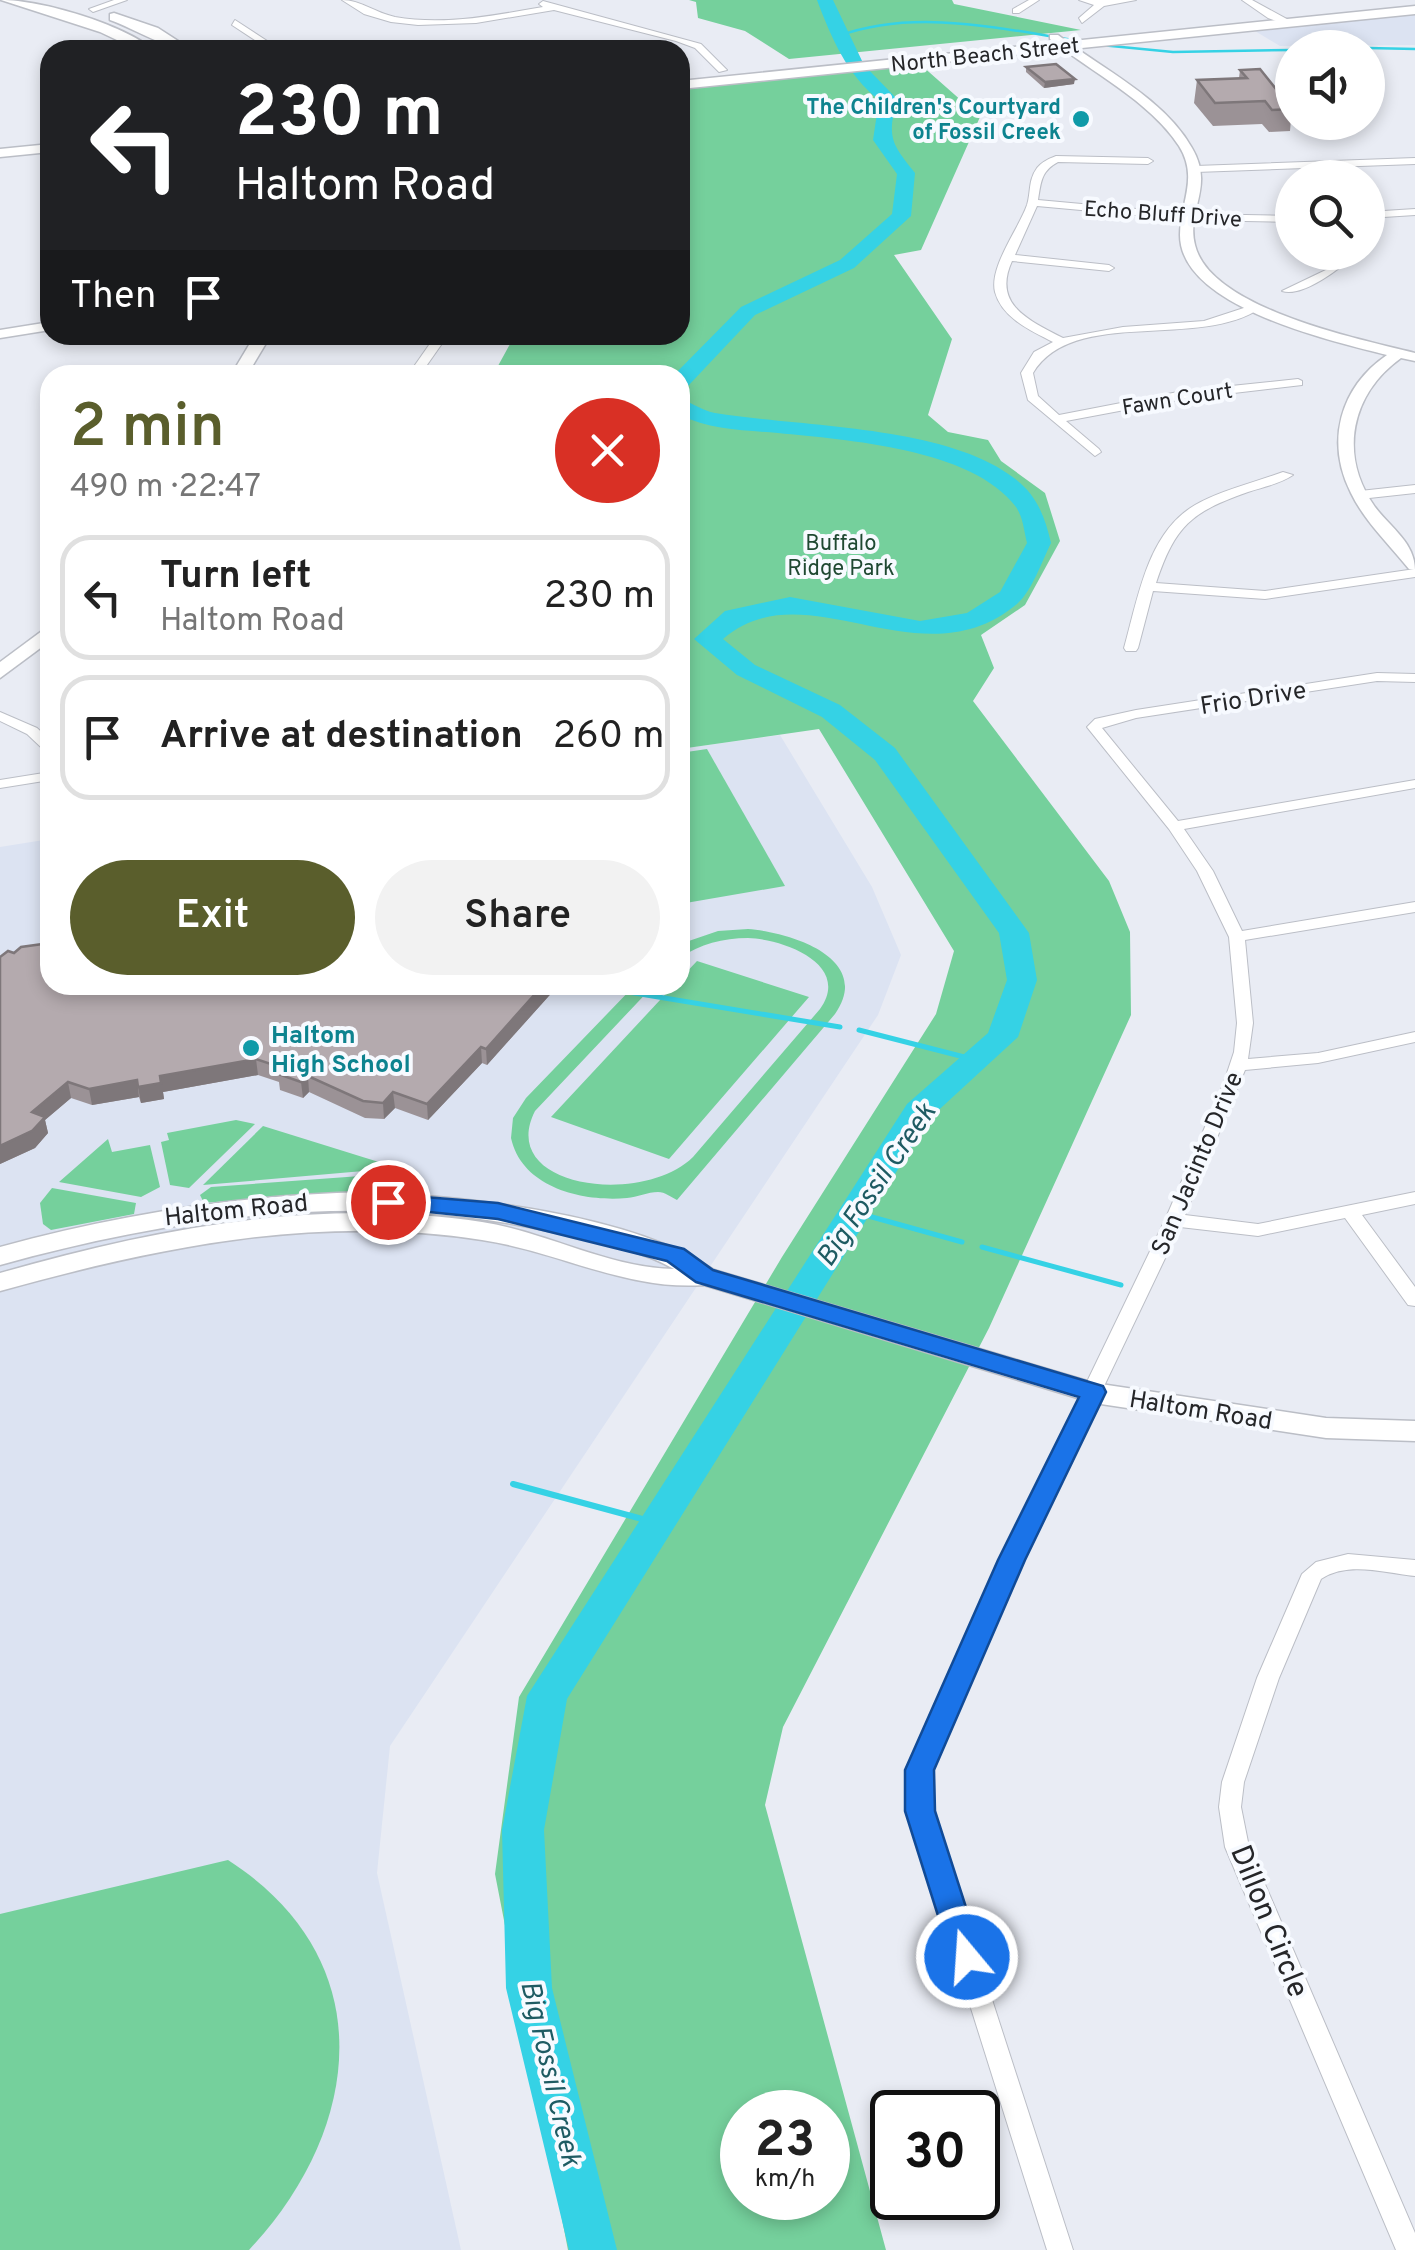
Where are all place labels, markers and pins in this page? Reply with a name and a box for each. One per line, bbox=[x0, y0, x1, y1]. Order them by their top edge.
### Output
place label: The Children's Courtyard of Fossil Creek bbox=[806, 95, 1061, 147]
marker: The Children's Courtyard of Fossil Creek bbox=[1070, 108, 1092, 130]
place label: Haltom High School bbox=[271, 1021, 411, 1082]
marker: Haltom High School bbox=[240, 1037, 262, 1059]
pin bbox=[346, 1160, 431, 1245]

